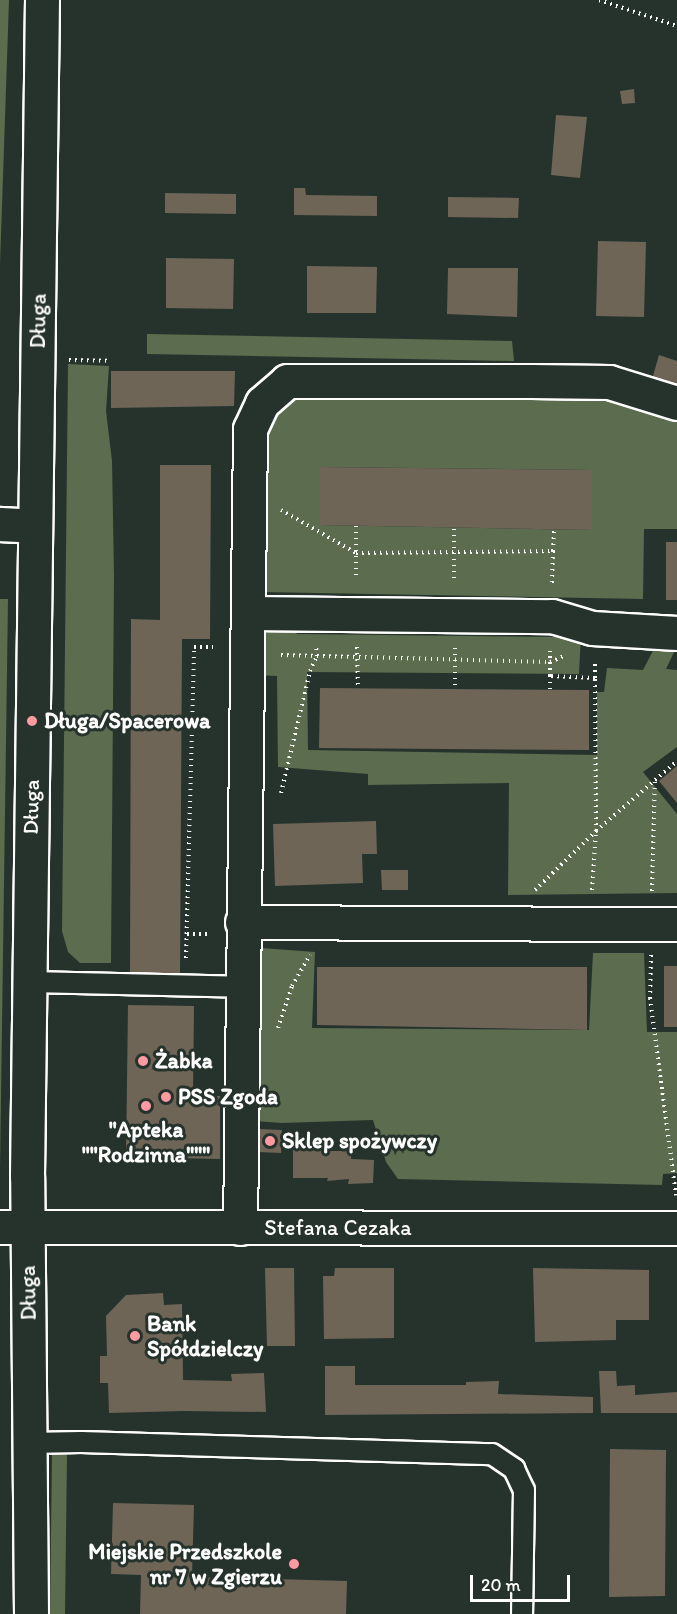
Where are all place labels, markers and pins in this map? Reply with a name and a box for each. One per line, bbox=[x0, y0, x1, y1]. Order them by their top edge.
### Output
place label: Długa/Spacerowa bbox=[44, 708, 211, 734]
marker: Długa/Spacerowa bbox=[25, 714, 39, 728]
place label: Żabka bbox=[155, 1048, 212, 1074]
marker: Żabka bbox=[136, 1054, 150, 1068]
place label: PSS Zgoda bbox=[178, 1084, 278, 1110]
marker: PSS Zgoda bbox=[159, 1090, 173, 1104]
marker: "Apteka ""Rodzinna""" bbox=[139, 1099, 153, 1113]
place label: "Apteka ""Rodzinna""" bbox=[82, 1116, 210, 1168]
place label: Sklep spożywczy bbox=[282, 1128, 437, 1154]
marker: Sklep spożywczy bbox=[263, 1134, 277, 1148]
place label: Bank Spółdzielczy bbox=[147, 1310, 263, 1362]
marker: Bank Spółdzielczy bbox=[128, 1329, 142, 1343]
place label: Miejskie Przedszkole nr 7 w Zgierzu bbox=[88, 1538, 282, 1590]
marker: Miejskie Przedszkole nr 7 w Zgierzu bbox=[287, 1557, 301, 1571]

